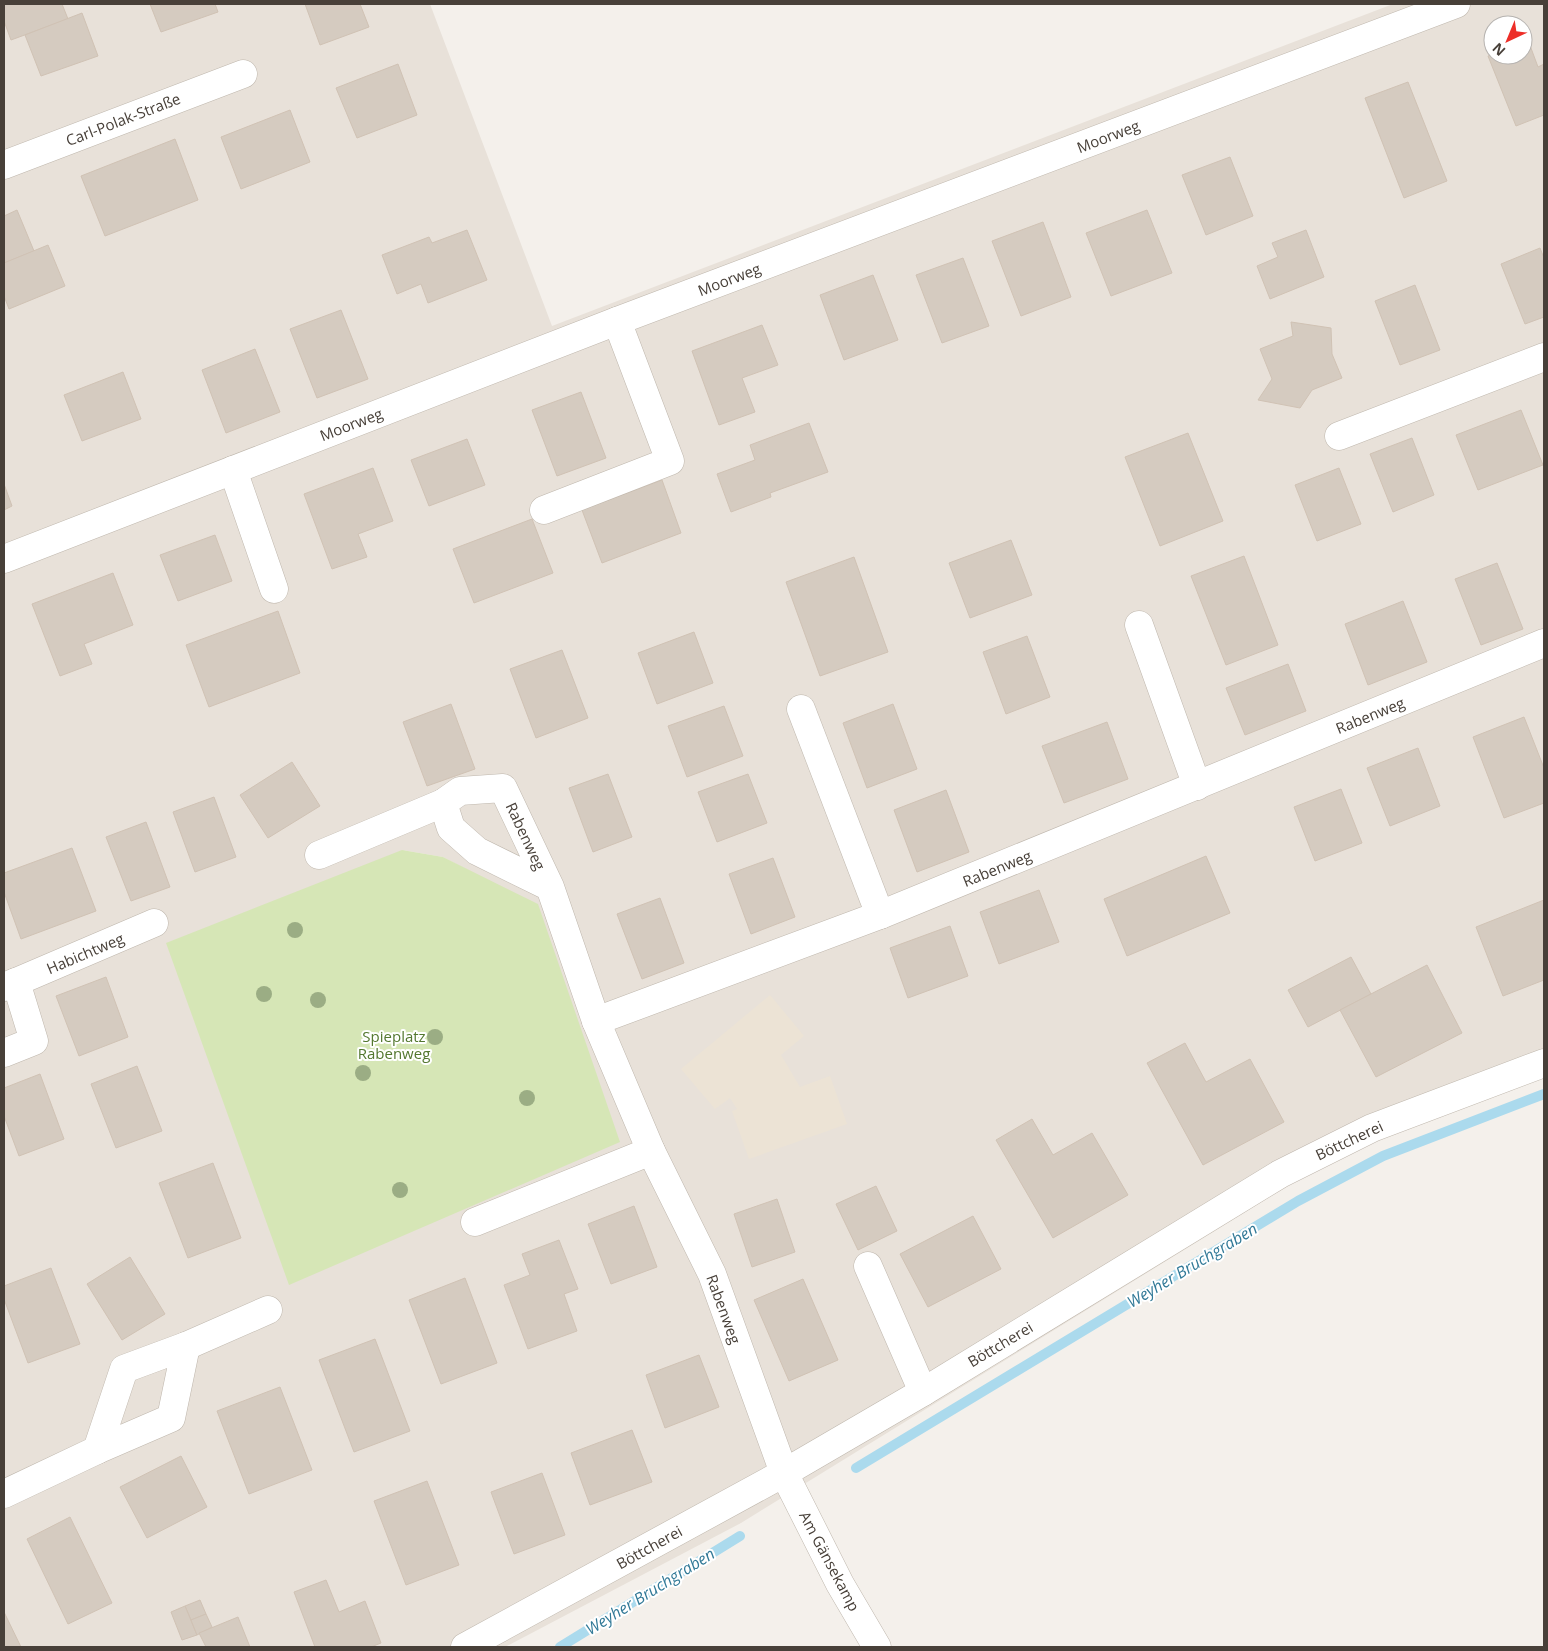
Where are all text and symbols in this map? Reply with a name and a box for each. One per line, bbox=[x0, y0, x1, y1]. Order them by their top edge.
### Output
north arrow bbox=[1483, 15, 1533, 65]
text: N bbox=[1488, 39, 1509, 61]
street label: Carl-Polak-Straße bbox=[63, 88, 183, 150]
street label: Moorweg bbox=[1074, 115, 1142, 157]
street label: Moorweg bbox=[695, 258, 763, 300]
street label: Moorweg bbox=[317, 403, 385, 445]
street label: Rabenweg bbox=[1333, 692, 1407, 738]
street label: Rabenweg bbox=[502, 799, 550, 873]
street label: Rabenweg bbox=[960, 845, 1034, 891]
street label: Habichtweg bbox=[43, 928, 127, 978]
park label: Spieplatz Rabenweg bbox=[358, 1026, 430, 1063]
street label: Böttcherei bbox=[1312, 1116, 1386, 1164]
water label: Weyher Bruchgraben bbox=[1123, 1217, 1261, 1313]
street label: Rabenweg bbox=[702, 1271, 746, 1347]
street label: Böttcherei bbox=[964, 1317, 1036, 1371]
street label: Am Gänsekamp bbox=[795, 1507, 865, 1615]
street label: Böttcherei bbox=[612, 1521, 686, 1573]
water label: Weyher Bruchgraben bbox=[581, 1542, 719, 1640]

